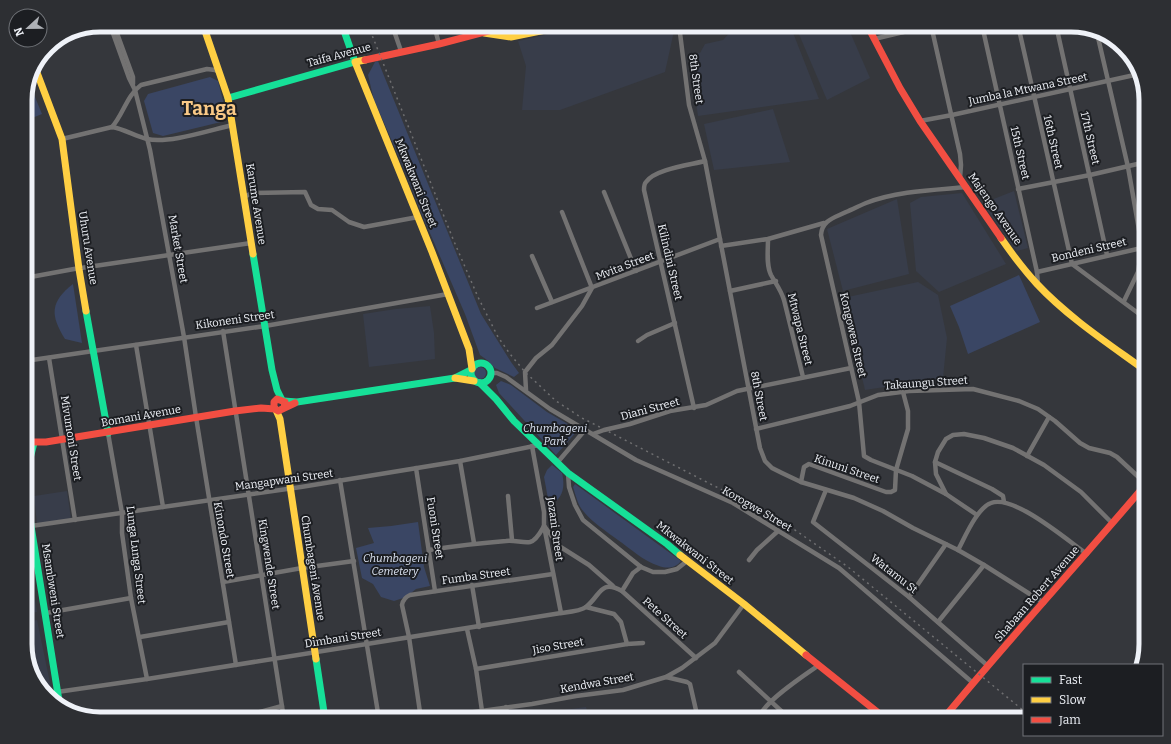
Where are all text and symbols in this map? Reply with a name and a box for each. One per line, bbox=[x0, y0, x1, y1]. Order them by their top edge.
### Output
north arrow bbox=[8, 8, 48, 48]
text: N bbox=[11, 25, 27, 38]
street label: Taifa Avenue bbox=[306, 40, 372, 70]
street label: 8th Street bbox=[686, 53, 706, 105]
street label: Jumba la Mtwana Street bbox=[966, 70, 1089, 108]
district label: Tanga bbox=[181, 97, 237, 120]
street label: 17th Street bbox=[1078, 110, 1102, 166]
street label: 16th Street bbox=[1040, 114, 1066, 170]
street label: 15th Street bbox=[1008, 125, 1032, 181]
street label: Mkwakwani Street bbox=[392, 137, 440, 229]
street label: Karume Avenue bbox=[243, 162, 269, 246]
street label: Majengo Avenue bbox=[965, 171, 1025, 247]
street label: Uhuru Avenue bbox=[76, 210, 100, 286]
street label: Market Street bbox=[166, 214, 190, 284]
street label: Kilindini Street bbox=[655, 223, 685, 301]
street label: Bondeni Street bbox=[1050, 235, 1128, 265]
street label: Mvita Street bbox=[594, 249, 656, 283]
street label: Mtwapa Street bbox=[785, 291, 815, 367]
street label: Kongowea Street bbox=[837, 291, 869, 379]
street label: Kikoneni Street bbox=[195, 308, 275, 332]
street label: 8th Street bbox=[748, 370, 770, 422]
street label: Takaungu Street bbox=[884, 374, 968, 392]
street label: Mivumoni Street bbox=[58, 395, 84, 481]
street label: Diani Street bbox=[619, 395, 681, 423]
street label: Bomani Avenue bbox=[100, 403, 182, 429]
park label: Chumbageni Park bbox=[523, 422, 587, 448]
street label: Kinuni Street bbox=[813, 452, 881, 486]
street label: Mangapwani Street bbox=[234, 467, 334, 493]
street label: Korogwe Street bbox=[720, 484, 794, 534]
street label: Jozani Street bbox=[544, 495, 566, 562]
street label: Fuoni Street bbox=[424, 496, 446, 560]
street label: Kinondo Street bbox=[211, 501, 237, 579]
street label: Lunga Lunga Street bbox=[124, 505, 148, 605]
street label: Chumbageni Avenue bbox=[298, 514, 328, 622]
street label: Kingwende Street bbox=[255, 518, 283, 610]
street label: Mkwakwani Street bbox=[654, 519, 736, 587]
street label: Msambweni Street bbox=[39, 543, 67, 639]
street label: Shabaan Robert Avenue bbox=[992, 544, 1082, 644]
park label: Chumbageni Cemetery bbox=[363, 552, 427, 578]
street label: Watamu St bbox=[868, 552, 920, 596]
street label: Fumba Street bbox=[441, 565, 511, 587]
street label: Pete Street bbox=[640, 595, 690, 641]
street label: Dimbani Street bbox=[304, 626, 382, 650]
street label: Jiso Street bbox=[530, 635, 585, 657]
legend bbox=[1023, 664, 1163, 736]
street label: Kendwa Street bbox=[559, 670, 635, 696]
text: Fast bbox=[1059, 673, 1083, 687]
text: Slow bbox=[1059, 693, 1086, 707]
text: Jam bbox=[1058, 713, 1081, 727]

